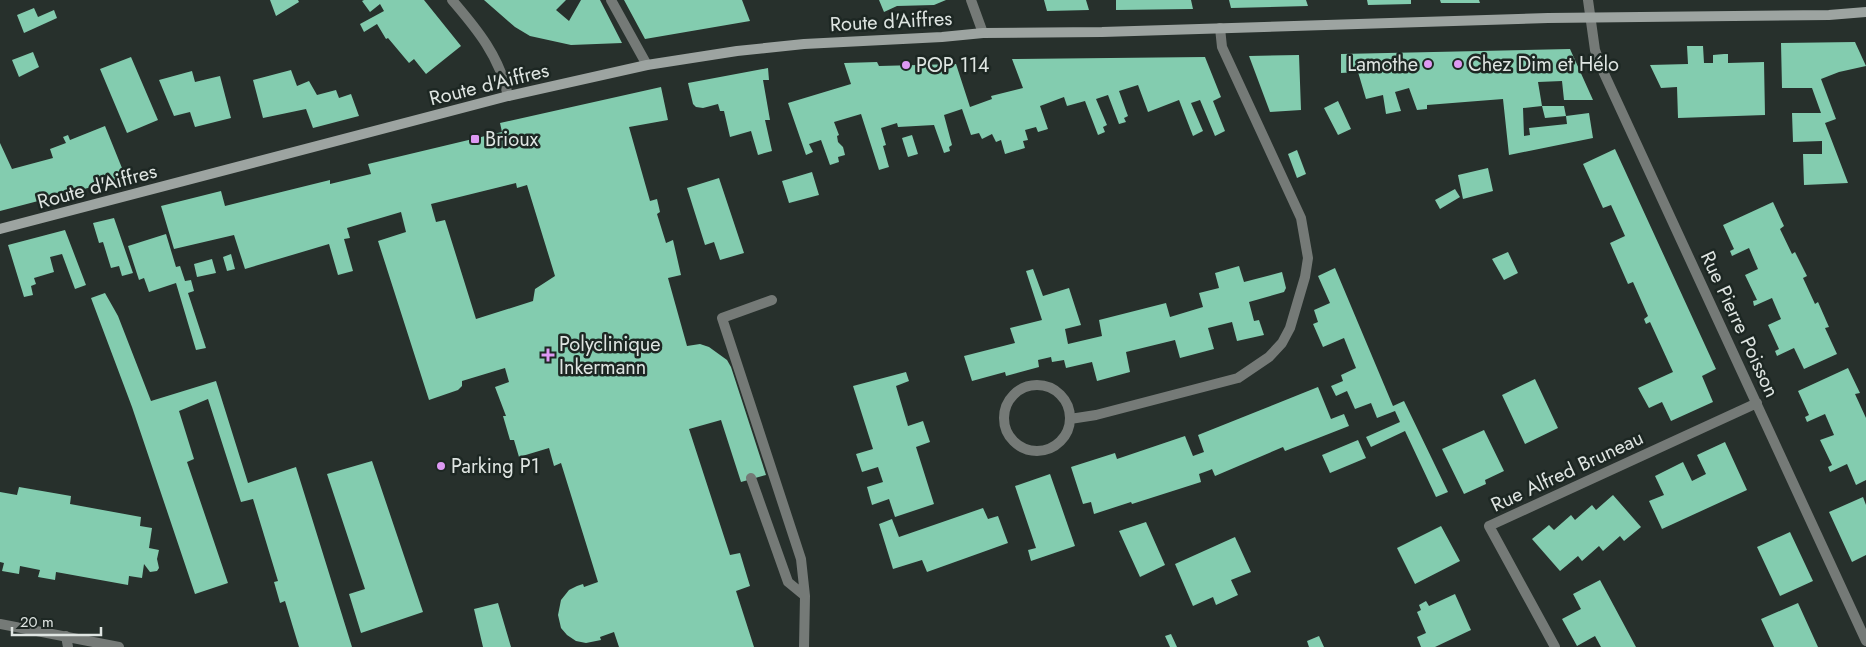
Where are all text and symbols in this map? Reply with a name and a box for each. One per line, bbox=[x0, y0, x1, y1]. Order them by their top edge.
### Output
street label: Route d'Aiffres bbox=[829, 4, 953, 39]
place label: Lamothe bbox=[1347, 50, 1418, 79]
place label: Chez Dim et Hélo bbox=[1468, 50, 1619, 79]
place label: POP 114 bbox=[916, 51, 990, 80]
street label: Route d'Aiffres bbox=[426, 56, 552, 113]
marker: Lamothe bbox=[1422, 58, 1434, 70]
marker: Chez Dim et Hélo bbox=[1452, 58, 1464, 70]
marker: POP 114 bbox=[900, 59, 912, 71]
place label: Brioux bbox=[485, 125, 539, 154]
marker: Brioux bbox=[469, 133, 481, 145]
street label: Route d'Aiffres bbox=[34, 157, 160, 216]
street label: Rue Pierre Poisson bbox=[1693, 246, 1786, 402]
place label: Polyclinique Inkermann bbox=[559, 330, 661, 382]
marker: Polyclinique Inkermann bbox=[541, 348, 555, 362]
street label: Rue Alfred Bruneau bbox=[1486, 423, 1648, 520]
place label: Parking P1 bbox=[451, 452, 540, 481]
marker: Parking P1 bbox=[435, 460, 447, 472]
scale bar bbox=[12, 604, 101, 636]
text: 20 m bbox=[20, 611, 54, 633]

